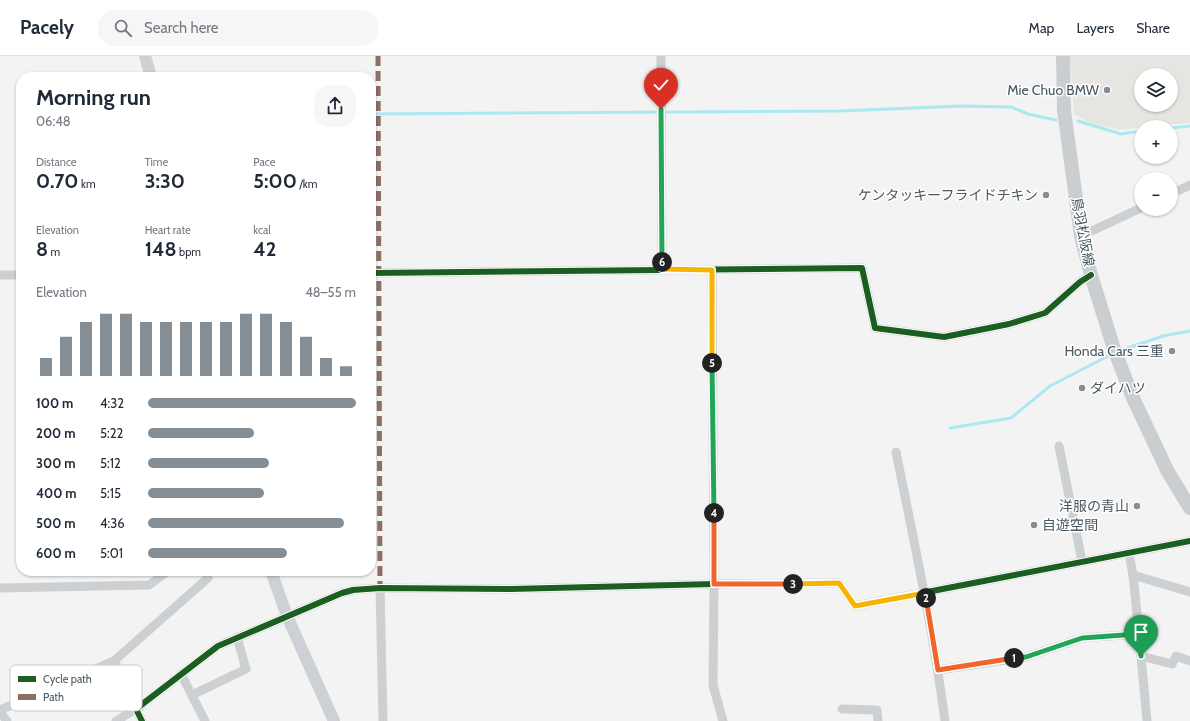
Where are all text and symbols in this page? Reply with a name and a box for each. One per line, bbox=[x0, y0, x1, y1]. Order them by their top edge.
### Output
search box bbox=[98, 10, 378, 46]
text: Pacely bbox=[20, 16, 74, 39]
icon: search bbox=[112, 17, 134, 39]
text: Search here bbox=[144, 19, 219, 37]
text: Map bbox=[1029, 19, 1054, 37]
text: Layers bbox=[1076, 19, 1114, 37]
text: Share bbox=[1136, 19, 1170, 37]
pin bbox=[644, 68, 678, 109]
map controls bbox=[1134, 68, 1178, 216]
button: layers bbox=[1134, 68, 1178, 112]
icon: check bbox=[650, 74, 672, 96]
place label: Mie Chuo BMW bbox=[1007, 81, 1100, 99]
text: Morning run bbox=[36, 84, 151, 111]
button: share bbox=[314, 85, 356, 127]
marker: Mie Chuo BMW bbox=[1102, 85, 1112, 95]
text: 06:48 bbox=[36, 113, 71, 129]
button: + bbox=[1134, 120, 1178, 164]
text: Distance bbox=[36, 155, 77, 169]
text: Time bbox=[145, 155, 168, 169]
text: Pace bbox=[253, 155, 275, 169]
text: 0.70 bbox=[36, 169, 78, 193]
text: 3:30 bbox=[145, 169, 185, 193]
text: 5:00 bbox=[253, 169, 297, 193]
button: − bbox=[1134, 172, 1178, 216]
text: km bbox=[78, 177, 96, 191]
text: /km bbox=[297, 177, 317, 191]
place label: ケンタッキーフライドチキン bbox=[858, 186, 1038, 204]
marker: ケンタッキーフライドチキン bbox=[1041, 190, 1051, 200]
street label: 鳥羽松阪線 bbox=[1067, 196, 1099, 268]
text: Elevation bbox=[36, 223, 79, 237]
text: Heart rate bbox=[145, 223, 191, 237]
text: kcal bbox=[253, 223, 271, 237]
text: 8 bbox=[36, 237, 48, 261]
text: 148 bbox=[145, 237, 177, 261]
text: 42 bbox=[253, 237, 276, 261]
text: m bbox=[48, 245, 60, 259]
text: bpm bbox=[177, 245, 201, 259]
pin: 6 bbox=[652, 252, 672, 272]
text: 6 bbox=[659, 255, 665, 269]
text: Elevation bbox=[36, 284, 87, 300]
text: 48–55 m bbox=[305, 284, 356, 300]
place label: Honda Cars 三重 bbox=[1064, 342, 1164, 360]
marker: Honda Cars 三重 bbox=[1167, 346, 1177, 356]
pin: 5 bbox=[702, 353, 722, 373]
text: 5 bbox=[709, 356, 715, 370]
place label: ダイハツ bbox=[1090, 379, 1146, 397]
marker: ダイハツ bbox=[1077, 383, 1087, 393]
text: 100 m bbox=[36, 395, 73, 411]
text: 4:32 bbox=[100, 395, 124, 411]
text: 200 m bbox=[36, 425, 75, 441]
text: 5:22 bbox=[100, 425, 123, 441]
text: 300 m bbox=[36, 455, 76, 471]
text: 5:12 bbox=[100, 455, 121, 471]
text: 400 m bbox=[36, 485, 77, 501]
text: 5:15 bbox=[100, 485, 121, 501]
place label: 洋服の青山 bbox=[1059, 497, 1129, 515]
marker: 洋服の青山 bbox=[1132, 501, 1142, 511]
pin: 4 bbox=[704, 503, 724, 523]
text: 4 bbox=[711, 506, 717, 520]
text: 500 m bbox=[36, 515, 76, 531]
text: 4:36 bbox=[100, 515, 125, 531]
place label: 自遊空間 bbox=[1042, 516, 1098, 534]
marker: 自遊空間 bbox=[1029, 520, 1039, 530]
text: 600 m bbox=[36, 545, 76, 561]
text: 5:01 bbox=[100, 545, 123, 561]
pin: 3 bbox=[783, 574, 803, 594]
text: 3 bbox=[790, 577, 796, 591]
pin: 2 bbox=[916, 588, 936, 608]
text: 2 bbox=[923, 591, 929, 605]
pin bbox=[1124, 615, 1158, 656]
icon: arrive bbox=[1130, 621, 1152, 643]
pin: 1 bbox=[1004, 648, 1024, 668]
text: 1 bbox=[1012, 651, 1016, 665]
legend bbox=[10, 665, 142, 711]
text: Cycle path bbox=[43, 672, 92, 686]
text: Path bbox=[43, 690, 64, 704]

